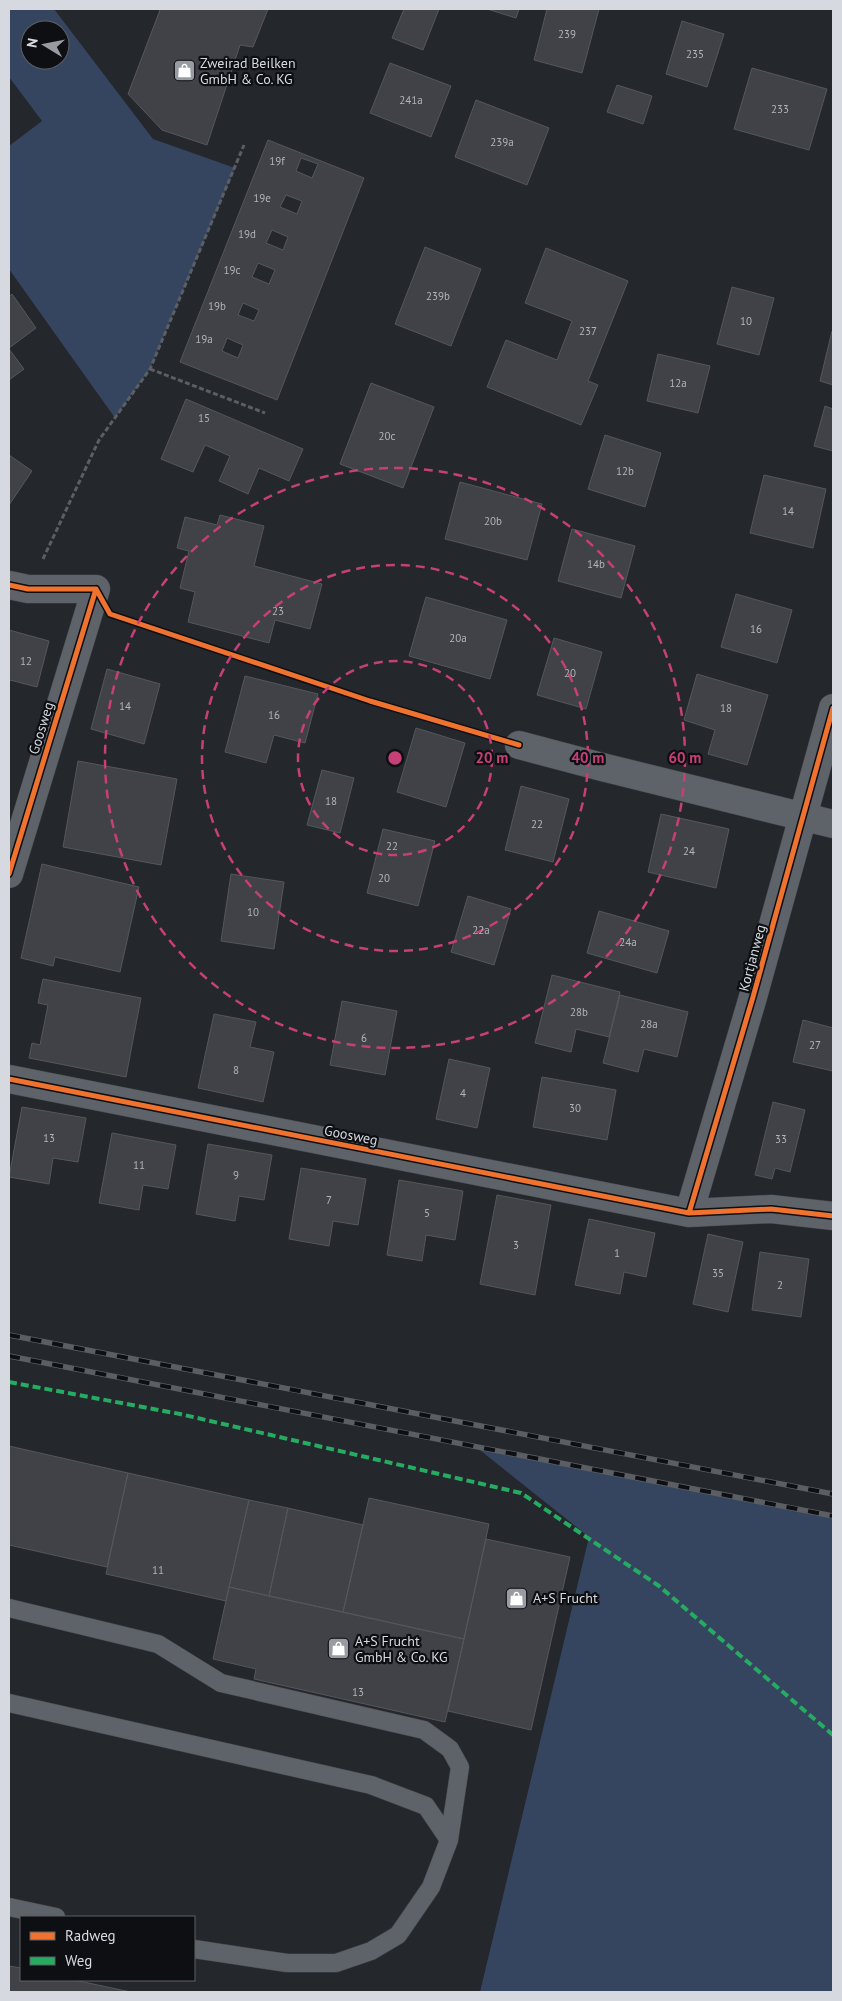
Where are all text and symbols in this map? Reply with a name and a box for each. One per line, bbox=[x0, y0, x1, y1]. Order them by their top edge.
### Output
north arrow bbox=[20, 20, 70, 70]
house number: 239 bbox=[558, 27, 576, 41]
text: N bbox=[23, 37, 42, 49]
house number: 235 bbox=[686, 47, 704, 61]
place label: Zweirad Beilken GmbH & Co. KG bbox=[200, 54, 296, 88]
shop icon: Zweirad Beilken GmbH & Co. KG bbox=[172, 59, 196, 83]
house number: 241a bbox=[399, 93, 423, 107]
house number: 233 bbox=[771, 102, 789, 116]
house number: 239a bbox=[490, 135, 514, 149]
house number: 19f bbox=[269, 154, 285, 168]
house number: 19e bbox=[253, 191, 271, 205]
house number: 19d bbox=[238, 227, 256, 241]
house number: 19c bbox=[224, 263, 241, 277]
house number: 239b bbox=[426, 289, 450, 303]
house number: 19b bbox=[208, 299, 226, 313]
house number: 10 bbox=[740, 314, 752, 328]
house number: 237 bbox=[579, 324, 597, 338]
house number: 19a bbox=[195, 332, 213, 346]
house number: 12a bbox=[669, 376, 687, 390]
house number: 15 bbox=[198, 411, 210, 425]
house number: 20c bbox=[379, 429, 396, 443]
house number: 12b bbox=[616, 464, 634, 478]
house number: 14 bbox=[782, 504, 794, 518]
house number: 20b bbox=[484, 514, 502, 528]
house number: 14b bbox=[587, 557, 605, 571]
house number: 23 bbox=[272, 604, 284, 618]
house number: 16 bbox=[750, 622, 762, 636]
house number: 20a bbox=[449, 631, 467, 645]
house number: 12 bbox=[20, 654, 32, 668]
house number: 20 bbox=[564, 666, 576, 680]
house number: 14 bbox=[119, 699, 131, 713]
street label: Goosweg bbox=[24, 700, 58, 756]
house number: 18 bbox=[720, 701, 732, 715]
house number: 16 bbox=[268, 708, 280, 722]
text: 20 m bbox=[476, 748, 508, 767]
text: 40 m bbox=[572, 748, 604, 767]
text: 60 m bbox=[669, 748, 701, 767]
centre of rings bbox=[386, 749, 404, 767]
house number: 18 bbox=[325, 794, 337, 808]
house number: 22 bbox=[531, 817, 543, 831]
house number: 22 bbox=[386, 839, 398, 853]
house number: 24 bbox=[683, 844, 695, 858]
house number: 20 bbox=[378, 871, 390, 885]
house number: 10 bbox=[247, 905, 259, 919]
house number: 22a bbox=[472, 923, 490, 937]
street label: Kortjanweg bbox=[734, 923, 770, 993]
house number: 24a bbox=[619, 935, 637, 949]
house number: 28b bbox=[570, 1005, 588, 1019]
house number: 28a bbox=[640, 1017, 658, 1031]
house number: 6 bbox=[361, 1031, 367, 1045]
house number: 27 bbox=[809, 1038, 821, 1052]
house number: 8 bbox=[233, 1063, 239, 1077]
house number: 4 bbox=[460, 1086, 466, 1100]
house number: 30 bbox=[569, 1101, 581, 1115]
street label: Goosweg bbox=[323, 1121, 379, 1149]
house number: 13 bbox=[43, 1131, 55, 1145]
house number: 33 bbox=[775, 1132, 787, 1146]
house number: 11 bbox=[133, 1158, 145, 1172]
house number: 9 bbox=[233, 1168, 239, 1182]
house number: 7 bbox=[326, 1193, 332, 1207]
house number: 5 bbox=[424, 1206, 430, 1220]
house number: 3 bbox=[513, 1238, 519, 1252]
house number: 1 bbox=[614, 1246, 620, 1260]
house number: 35 bbox=[712, 1266, 724, 1280]
house number: 2 bbox=[777, 1278, 783, 1292]
house number: 11 bbox=[152, 1563, 164, 1577]
shop icon: A+S Frucht bbox=[505, 1586, 529, 1610]
place label: A+S Frucht bbox=[533, 1589, 598, 1607]
place label: A+S Frucht GmbH & Co. KG bbox=[355, 1632, 448, 1666]
shop icon: A+S Frucht GmbH & Co. KG bbox=[327, 1637, 351, 1661]
house number: 13 bbox=[352, 1685, 364, 1699]
legend bbox=[20, 1916, 195, 1981]
text: Radweg bbox=[65, 1926, 116, 1945]
text: Weg bbox=[65, 1951, 92, 1970]

